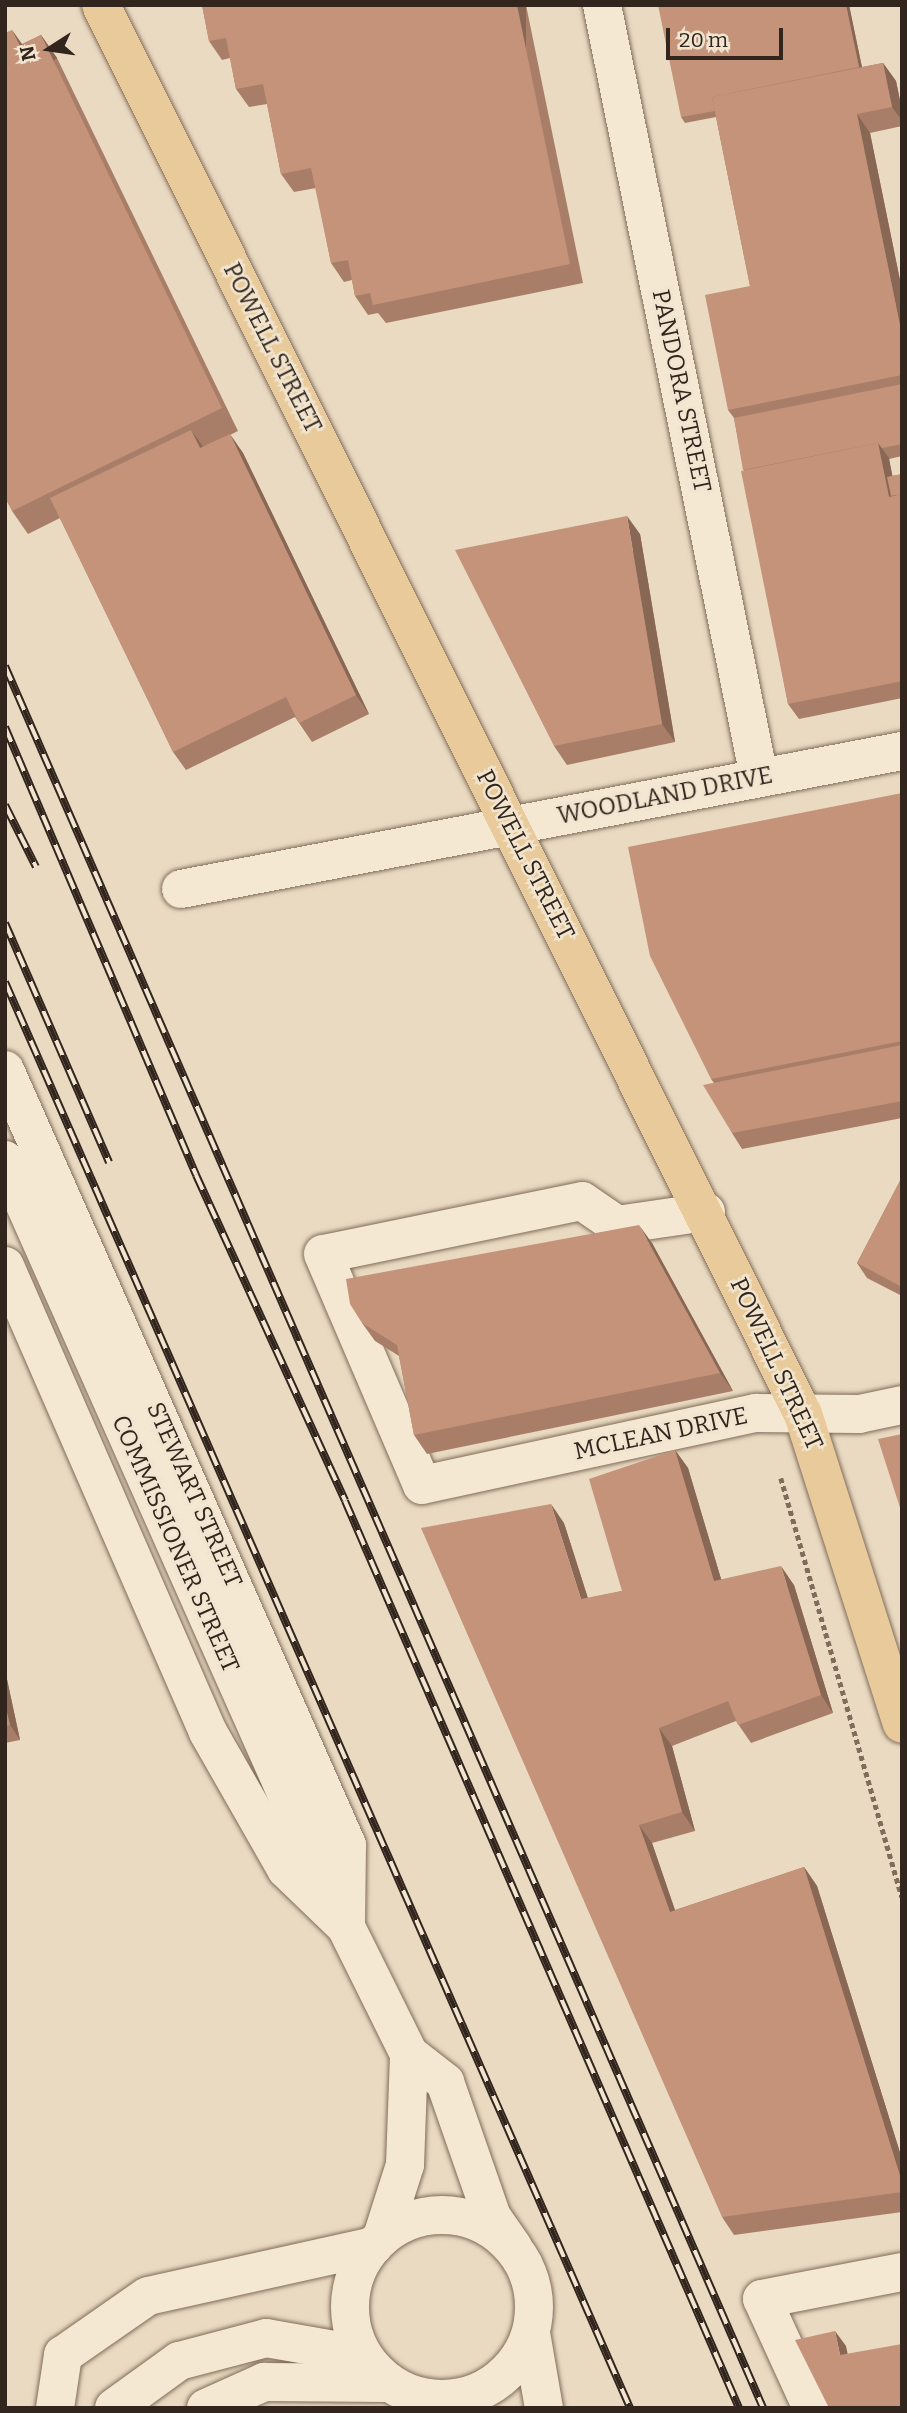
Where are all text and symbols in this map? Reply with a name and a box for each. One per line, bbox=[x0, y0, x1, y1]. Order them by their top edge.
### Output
north arrow bbox=[14, 14, 84, 84]
scale bar bbox=[669, 14, 786, 58]
text: 20 m bbox=[679, 27, 728, 53]
text: N bbox=[15, 44, 41, 63]
street label: POWELL STREET bbox=[217, 258, 327, 438]
street label: PANDORA STREET bbox=[645, 287, 717, 495]
street label: WOODLAND DRIVE bbox=[555, 761, 775, 831]
street label: POWELL STREET bbox=[470, 765, 580, 945]
street label: POWELL STREET bbox=[723, 1273, 829, 1455]
street label: STEWART STREET bbox=[140, 1398, 248, 1592]
street label: MCLEAN DRIVE bbox=[572, 1402, 750, 1466]
street label: COMMISSIONER STREET bbox=[105, 1411, 245, 1677]

